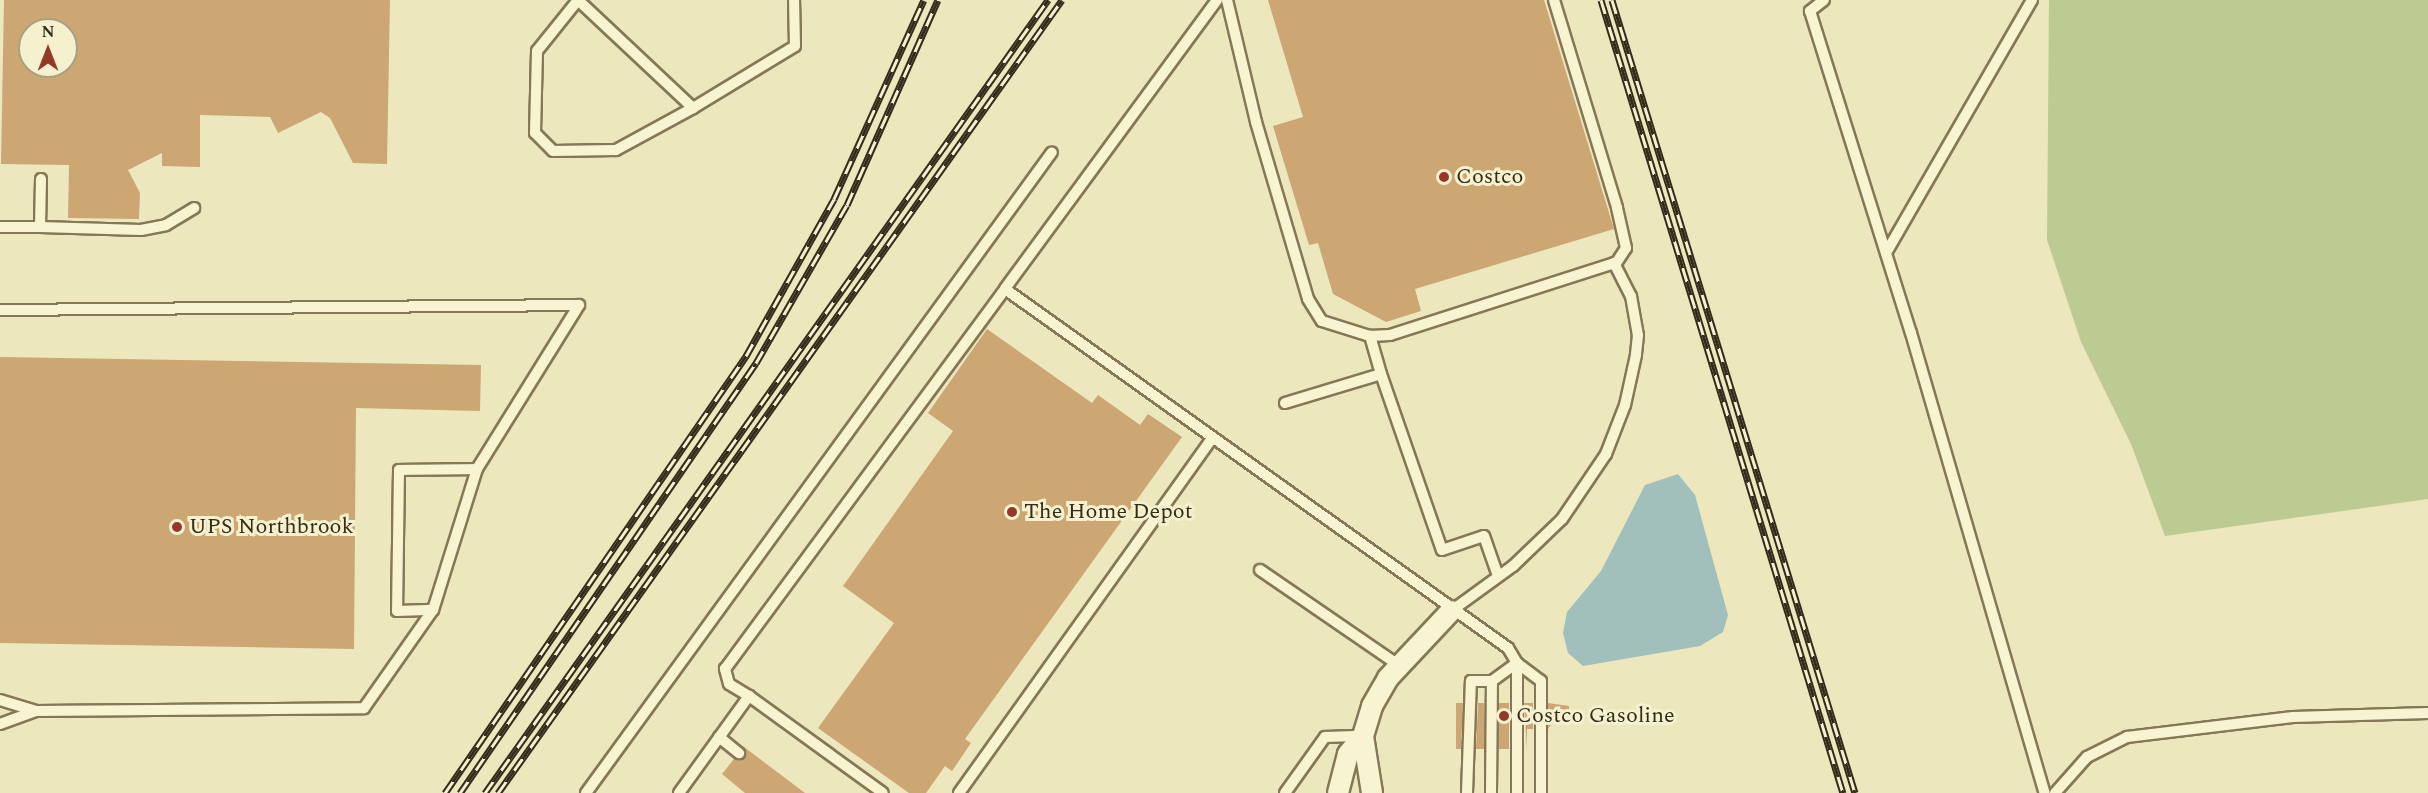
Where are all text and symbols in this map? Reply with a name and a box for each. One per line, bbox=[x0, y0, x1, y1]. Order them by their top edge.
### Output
north arrow bbox=[18, 18, 78, 78]
text: N bbox=[41, 20, 55, 44]
place label: Costco bbox=[1456, 164, 1523, 190]
marker: Costco bbox=[1437, 170, 1451, 184]
place label: The Home Depot bbox=[1024, 499, 1192, 525]
marker: The Home Depot bbox=[1005, 505, 1019, 519]
place label: UPS Northbrook bbox=[189, 514, 354, 540]
marker: UPS Northbrook bbox=[170, 520, 184, 534]
place label: Costco Gasoline bbox=[1516, 703, 1675, 729]
marker: Costco Gasoline bbox=[1497, 709, 1511, 723]

